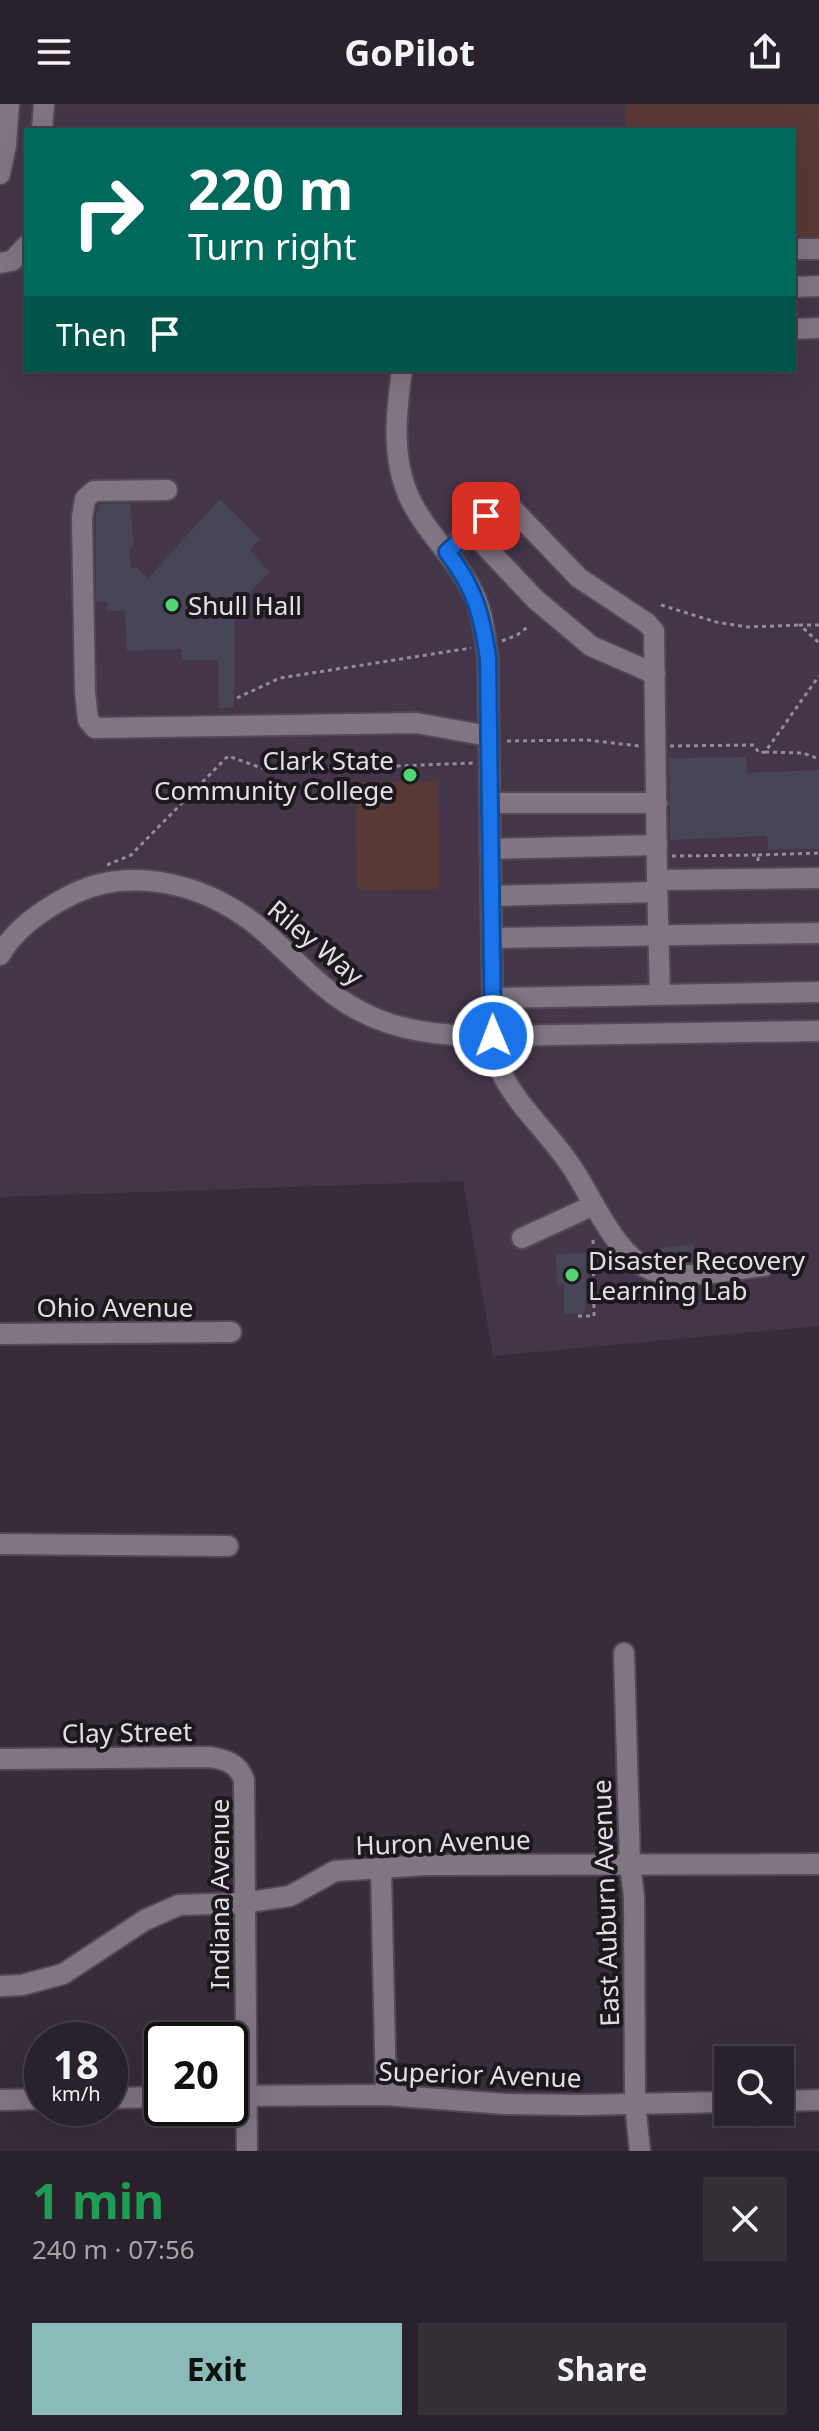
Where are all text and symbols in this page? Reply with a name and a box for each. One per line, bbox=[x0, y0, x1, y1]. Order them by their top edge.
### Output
text: GoPilot bbox=[344, 28, 475, 77]
icon: menu bbox=[32, 30, 76, 74]
icon: share bbox=[743, 30, 787, 74]
text: 220 m bbox=[188, 150, 353, 226]
icon: right bbox=[56, 160, 160, 264]
text: Turn right bbox=[188, 222, 356, 271]
icon: arrive bbox=[143, 312, 187, 356]
text: Then bbox=[56, 314, 127, 355]
pin bbox=[452, 482, 520, 550]
icon: arrive bbox=[464, 494, 508, 538]
place label: Shull Hall bbox=[188, 587, 302, 623]
marker: Shull Hall bbox=[163, 596, 181, 614]
place label: Clark State Community College bbox=[154, 742, 394, 808]
marker: Clark State Community College bbox=[401, 766, 419, 784]
street label: Riley Way bbox=[260, 891, 372, 993]
position arrow bbox=[451, 994, 535, 1078]
place label: Disaster Recovery Learning Lab bbox=[588, 1242, 806, 1308]
marker: Disaster Recovery Learning Lab bbox=[563, 1266, 581, 1284]
street label: Ohio Avenue bbox=[37, 1289, 193, 1325]
street label: Clay Street bbox=[62, 1713, 192, 1751]
street label: East Auburn Avenue bbox=[583, 1779, 627, 2027]
street label: Indiana Avenue bbox=[201, 1799, 237, 1989]
street label: Huron Avenue bbox=[355, 1821, 531, 1863]
speed limit sign: 20 bbox=[144, 2022, 248, 2126]
text: 18 bbox=[53, 2036, 99, 2091]
map controls bbox=[714, 2046, 794, 2126]
button: search bbox=[714, 2046, 794, 2126]
street label: Superior Avenue bbox=[378, 2052, 582, 2096]
text: km/h bbox=[51, 2080, 101, 2107]
text: 1 min bbox=[32, 2168, 164, 2233]
button: close bbox=[703, 2177, 787, 2261]
text: 240 m · 07:56 bbox=[32, 2231, 195, 2267]
button: Exit bbox=[32, 2323, 402, 2415]
button: Share bbox=[418, 2323, 787, 2415]

